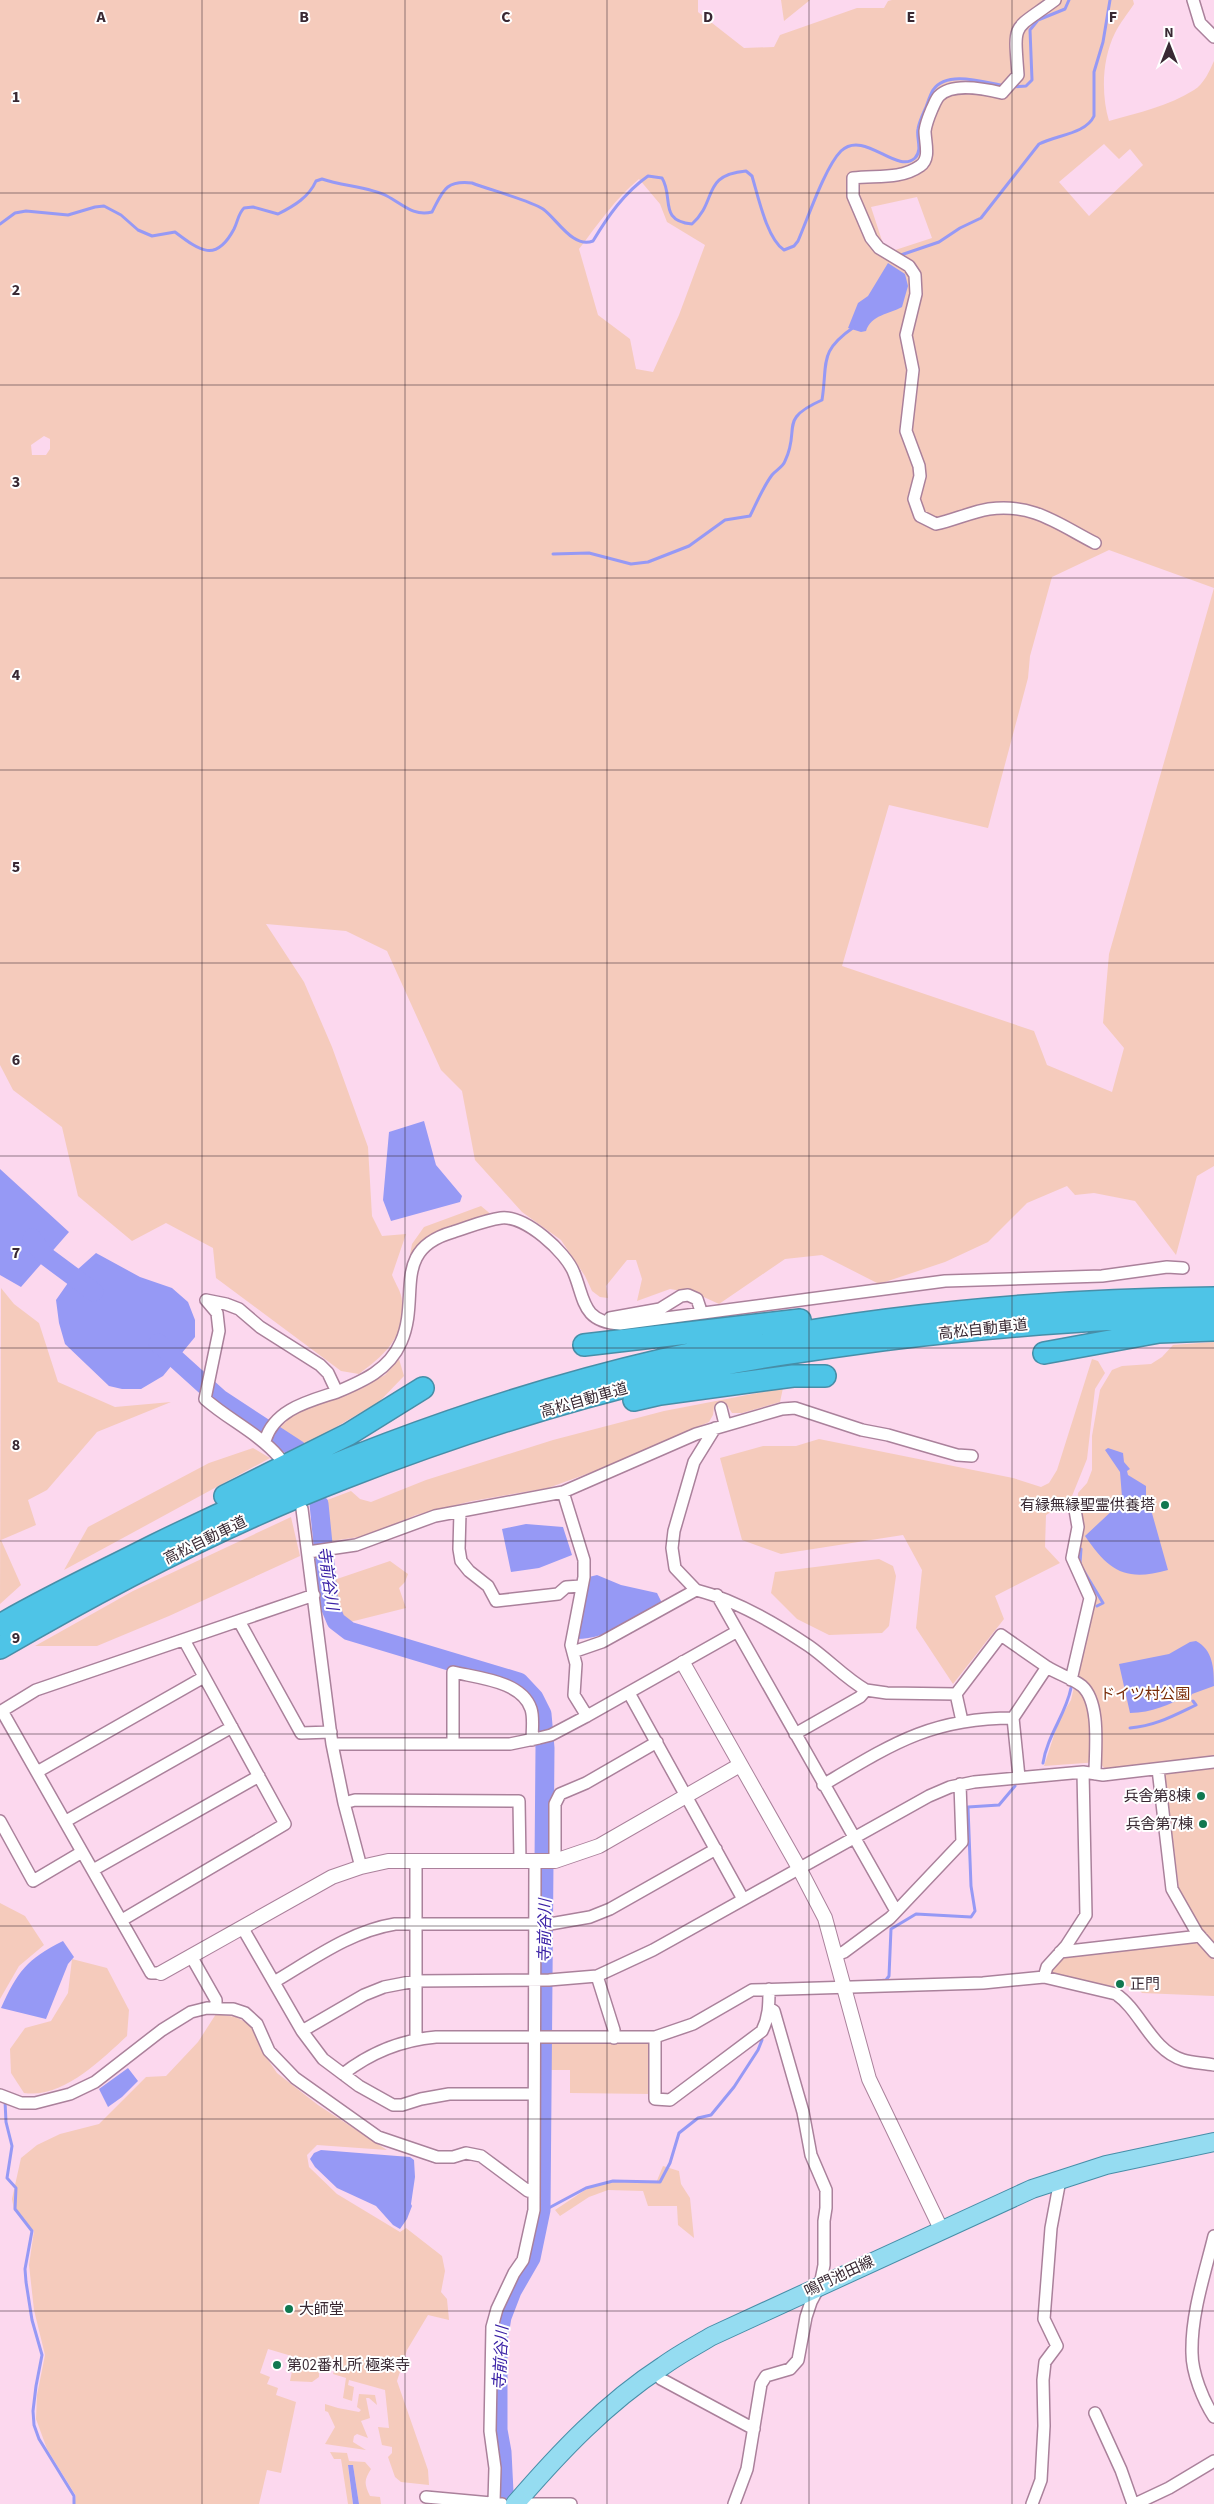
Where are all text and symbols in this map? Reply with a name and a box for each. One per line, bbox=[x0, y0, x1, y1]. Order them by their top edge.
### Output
text: A bbox=[95, 6, 106, 28]
text: B bbox=[299, 6, 309, 28]
text: C bbox=[501, 6, 511, 28]
text: D bbox=[703, 6, 713, 28]
text: E bbox=[907, 6, 915, 28]
text: F bbox=[1109, 6, 1117, 28]
north arrow bbox=[1144, 20, 1194, 70]
text: N bbox=[1164, 23, 1174, 43]
text: 1 bbox=[12, 86, 20, 108]
text: 2 bbox=[12, 279, 20, 301]
text: 3 bbox=[12, 471, 20, 493]
text: 4 bbox=[12, 664, 21, 686]
text: 5 bbox=[12, 856, 20, 878]
text: 6 bbox=[12, 1049, 20, 1071]
text: 7 bbox=[12, 1242, 20, 1264]
street label: 高松自動車道 bbox=[937, 1314, 1029, 1345]
street label: 高松自動車道 bbox=[538, 1378, 630, 1423]
text: 8 bbox=[12, 1434, 20, 1456]
place label: 有縁無縁聖霊供養塔 bbox=[1020, 1495, 1155, 1516]
marker: 有縁無縁聖霊供養塔 bbox=[1159, 1499, 1171, 1511]
street label: 高松自動車道 bbox=[160, 1511, 250, 1570]
water label: 寺前谷川 bbox=[313, 1545, 344, 1613]
text: 9 bbox=[12, 1627, 20, 1649]
park label: ドイツ村公園 bbox=[1100, 1684, 1190, 1705]
place label: 兵舎第8棟 bbox=[1124, 1786, 1191, 1807]
marker: 兵舎第8棟 bbox=[1195, 1790, 1207, 1802]
place label: 兵舎第7棟 bbox=[1126, 1814, 1193, 1835]
marker: 兵舎第7棟 bbox=[1197, 1818, 1209, 1830]
water label: 寺前谷川 bbox=[533, 1897, 557, 1963]
place label: 正門 bbox=[1130, 1974, 1160, 1995]
marker: 正門 bbox=[1114, 1978, 1126, 1990]
street label: 鳴門池田線 bbox=[801, 2251, 878, 2302]
place label: 大師堂 bbox=[299, 2299, 344, 2320]
marker: 大師堂 bbox=[283, 2303, 295, 2315]
water label: 寺前谷川 bbox=[488, 2324, 514, 2391]
place label: 第02番札所 極楽寺 bbox=[287, 2355, 410, 2376]
marker: 第02番札所 極楽寺 bbox=[271, 2359, 283, 2371]

